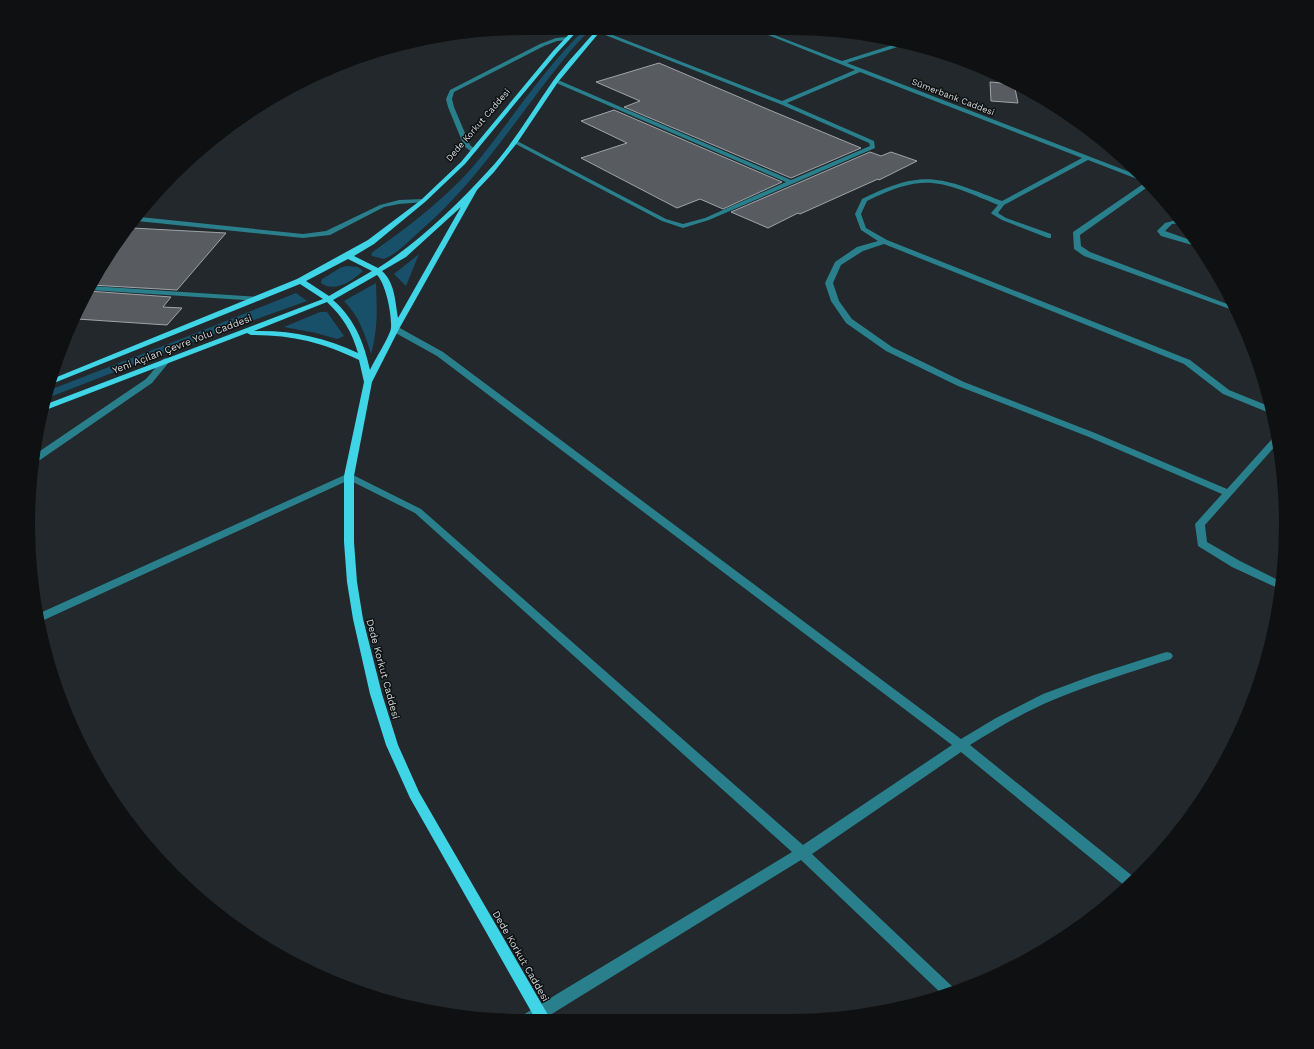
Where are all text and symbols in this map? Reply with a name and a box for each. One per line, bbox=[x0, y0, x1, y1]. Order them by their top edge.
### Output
street label: Sümerbank Caddesi bbox=[910, 77, 996, 117]
street label: Dede Korkut Caddesi bbox=[444, 87, 512, 163]
street label: Yeni Açılan Çevre Yolu Caddesi bbox=[111, 312, 253, 376]
street label: Dede Korkut Caddesi bbox=[364, 618, 402, 720]
street label: Dede Korkut Caddesi bbox=[491, 909, 551, 1003]

